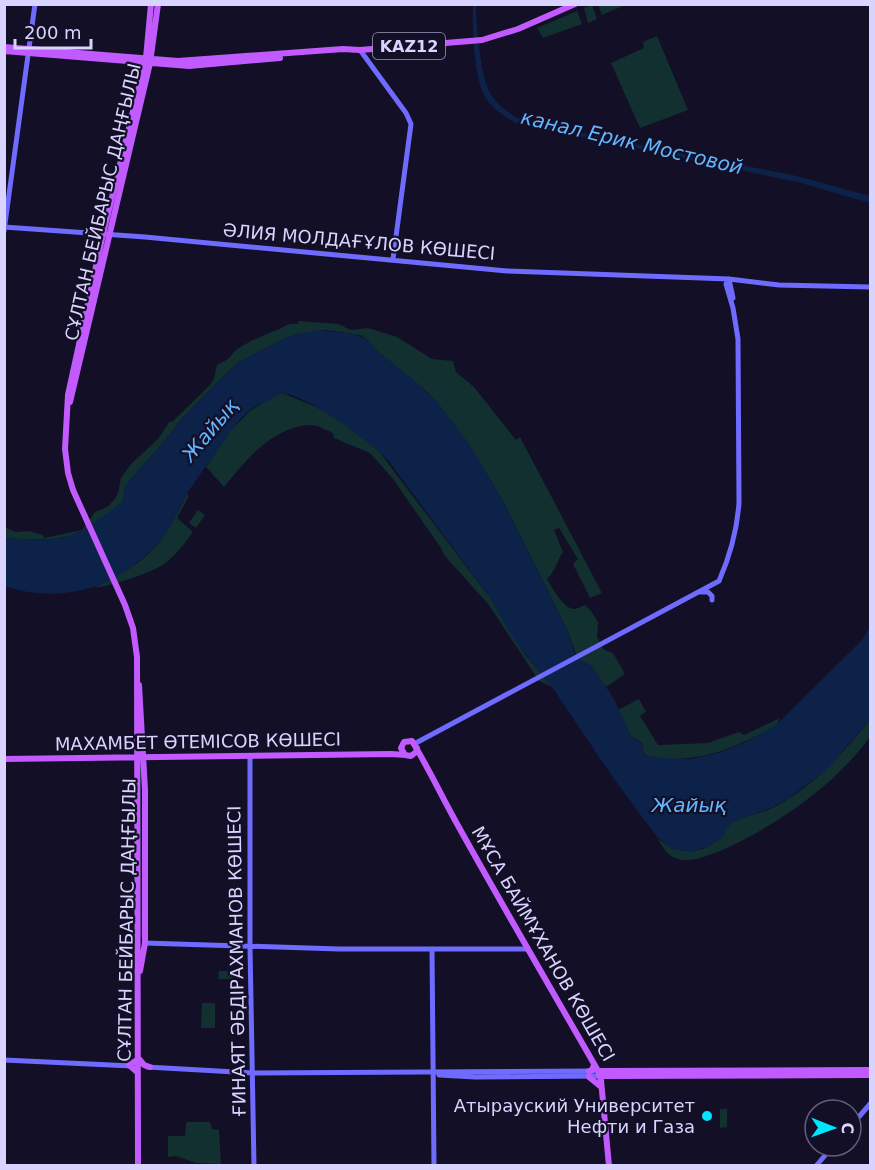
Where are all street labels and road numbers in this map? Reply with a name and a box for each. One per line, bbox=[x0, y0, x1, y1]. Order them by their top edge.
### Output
road number: KAZ12 bbox=[373, 33, 445, 59]
street label: СҰЛТАН БЕЙБАРЫС ДАҢҒЫЛЫ bbox=[60, 61, 145, 343]
street label: ӘЛИЯ МОЛДАҒҰЛОВ КӨШЕСІ bbox=[222, 219, 496, 264]
street label: МАХАМБЕТ ӨТЕМІСОВ КӨШЕСІ bbox=[55, 729, 341, 754]
street label: СҰЛТАН БЕЙБАРЫС ДАҢҒЫЛЫ bbox=[114, 778, 139, 1062]
street label: ҒИНАЯТ ӘБДІРАХМАНОВ КӨШЕСІ bbox=[223, 805, 250, 1117]
street label: МҰСА БАЙМҰХАНОВ КӨШЕСІ bbox=[467, 823, 619, 1065]

